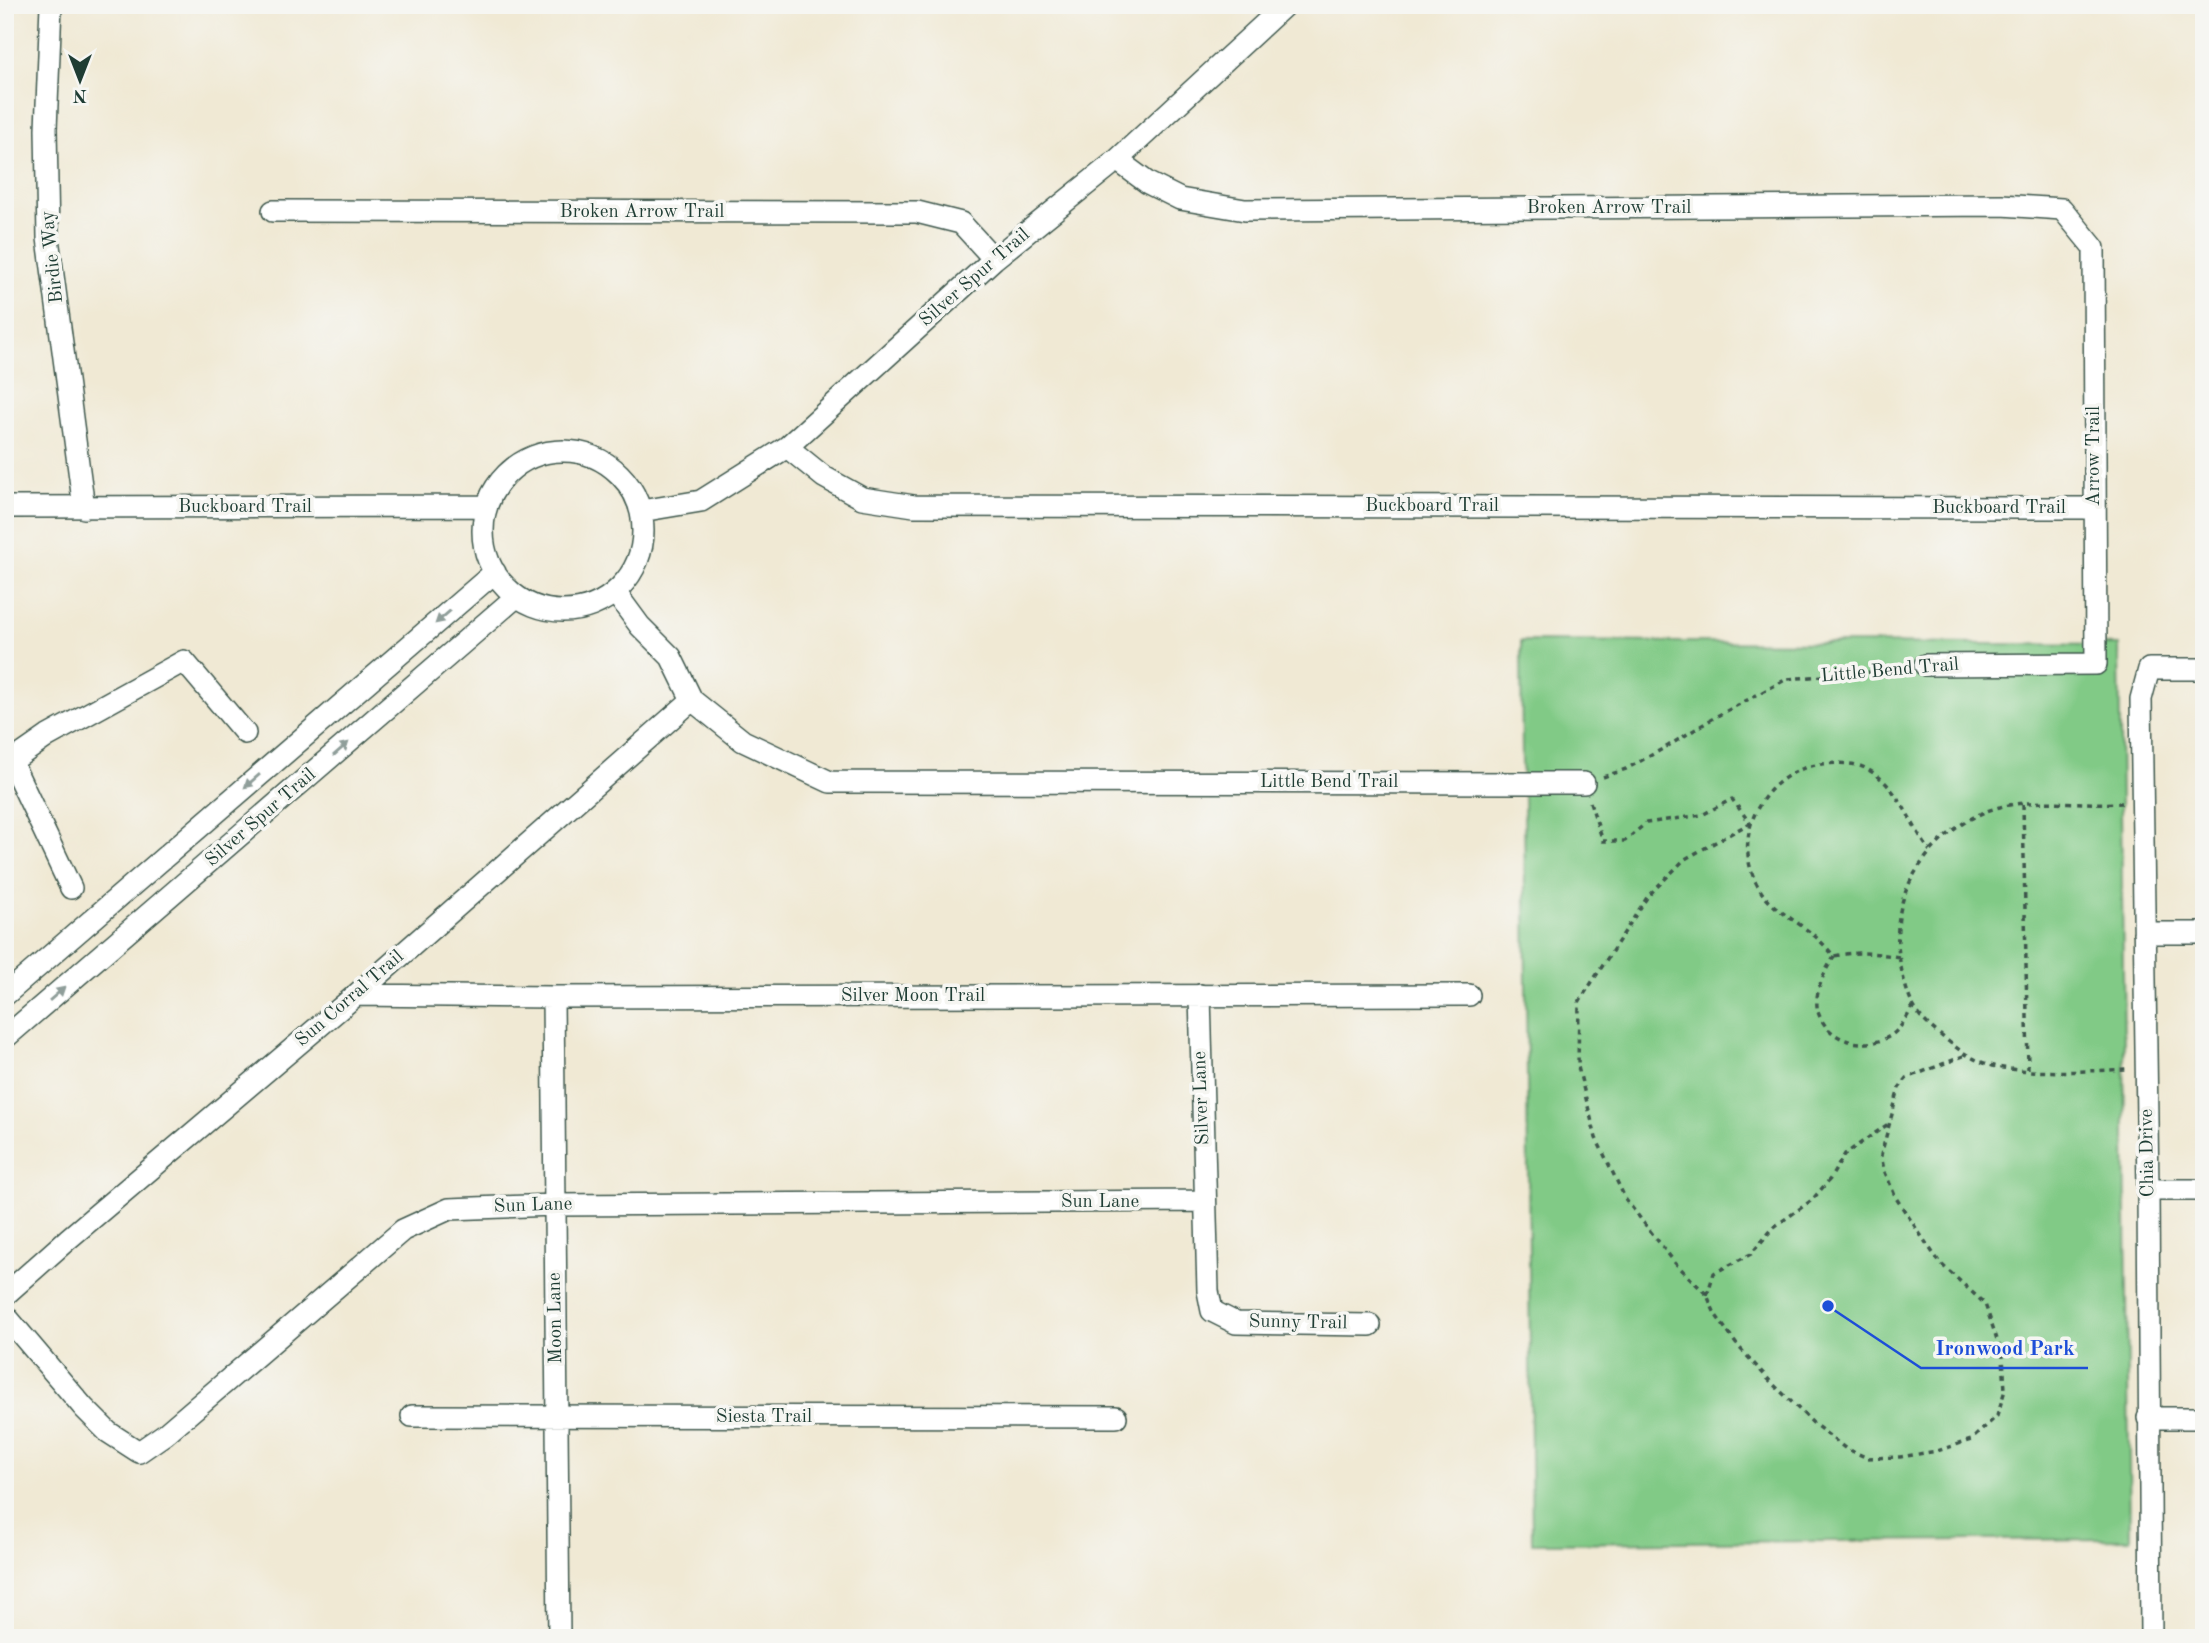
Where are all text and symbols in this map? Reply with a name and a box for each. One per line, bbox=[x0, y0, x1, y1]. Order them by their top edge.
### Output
north arrow bbox=[46, 46, 116, 116]
text: N bbox=[72, 85, 87, 104]
street label: Broken Arrow Trail bbox=[1527, 199, 1691, 218]
street label: Broken Arrow Trail bbox=[560, 203, 724, 222]
street label: Birdie Way bbox=[39, 210, 67, 304]
street label: Silver Spur Trail bbox=[916, 225, 1034, 331]
street label: Arrow Trail bbox=[2085, 406, 2104, 506]
street label: Buckboard Trail bbox=[1365, 497, 1499, 516]
street label: Buckboard Trail bbox=[178, 498, 312, 517]
street label: Buckboard Trail bbox=[1932, 499, 2066, 518]
one-way arrow bbox=[434, 609, 452, 625]
street label: Little Bend Trail bbox=[1820, 655, 1960, 687]
one-way arrow bbox=[332, 742, 349, 757]
street label: Silver Spur Trail bbox=[202, 765, 320, 871]
one-way arrow bbox=[244, 773, 261, 788]
street label: Little Bend Trail bbox=[1260, 773, 1398, 792]
street label: Sun Corral Trail bbox=[292, 947, 408, 1051]
one-way arrow bbox=[48, 986, 66, 1002]
street label: Silver Moon Trail bbox=[841, 987, 985, 1006]
street label: Silver Lane bbox=[1191, 1051, 1213, 1145]
street label: Chia Drive bbox=[2138, 1109, 2158, 1197]
street label: Sun Lane bbox=[1061, 1193, 1139, 1212]
street label: Sun Lane bbox=[493, 1195, 573, 1217]
street label: Moon Lane bbox=[546, 1272, 566, 1364]
street label: Sunny Trail bbox=[1248, 1313, 1348, 1333]
callout: Ironwood Park bbox=[1921, 1326, 2088, 1368]
text: Ironwood Park bbox=[1935, 1339, 2075, 1360]
street label: Siesta Trail bbox=[716, 1408, 812, 1427]

